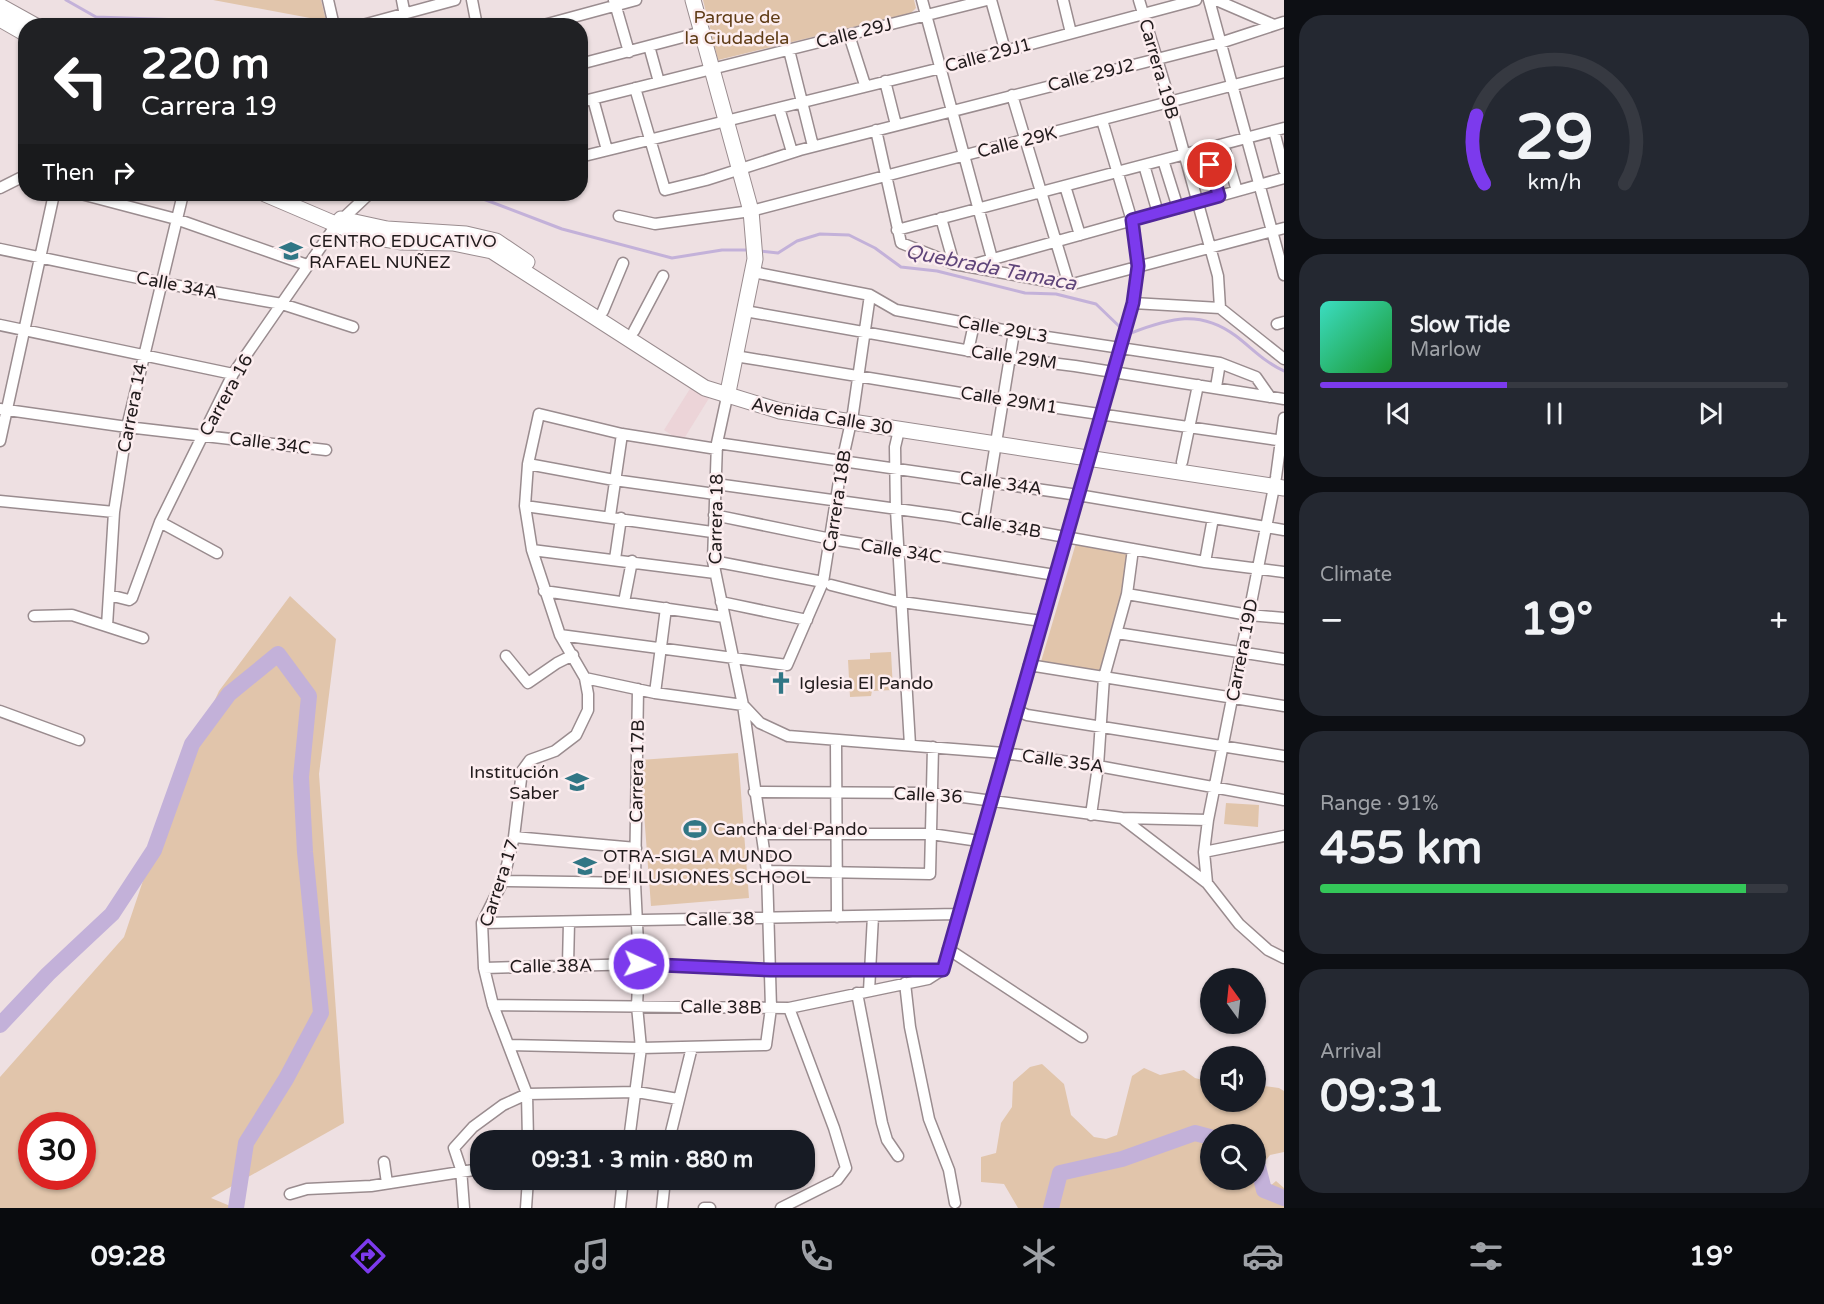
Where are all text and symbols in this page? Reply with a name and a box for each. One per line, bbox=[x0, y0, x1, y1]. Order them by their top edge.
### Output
park label: Parque de la Ciudadela bbox=[685, 6, 789, 49]
street label: Calle 29J bbox=[814, 13, 894, 53]
street label: Carrera 19B bbox=[1134, 16, 1184, 122]
street label: Calle 29J1 bbox=[942, 33, 1034, 77]
text: 220 m bbox=[141, 39, 270, 90]
icon: left bbox=[42, 42, 120, 120]
street label: Calle 29J2 bbox=[1045, 54, 1137, 96]
text: Carrera 19 bbox=[141, 90, 277, 123]
text: 29 bbox=[1515, 101, 1593, 176]
street label: Calle 29K bbox=[975, 122, 1059, 162]
pin bbox=[1184, 139, 1235, 190]
icon: arrive bbox=[1193, 148, 1226, 181]
icon: right bbox=[107, 156, 140, 189]
text: Then bbox=[42, 160, 95, 186]
text: km/h bbox=[1527, 169, 1581, 195]
place label: CENTRO EDUCATIVO RAFAEL NUÑEZ bbox=[309, 230, 497, 273]
school or university icon: CENTRO EDUCATIVO RAFAEL NUÑEZ bbox=[278, 238, 304, 264]
water label: Quebrada Tamaca bbox=[903, 240, 1079, 296]
street label: Calle 34A bbox=[134, 266, 220, 304]
street label: Calle 29L3 bbox=[956, 310, 1050, 348]
text: Slow Tide bbox=[1410, 312, 1510, 338]
text: Marlow bbox=[1410, 338, 1481, 362]
street label: Calle 29M bbox=[970, 340, 1058, 374]
street label: Carrera 16 bbox=[194, 350, 258, 440]
street label: Carrera 14 bbox=[113, 361, 151, 455]
street label: Calle 29M1 bbox=[959, 381, 1059, 419]
street label: Avenida Calle 30 bbox=[750, 393, 894, 439]
icon: previous bbox=[1382, 397, 1415, 430]
icon: pause bbox=[1538, 397, 1571, 430]
icon: next bbox=[1694, 397, 1727, 430]
street label: Calle 34C bbox=[228, 427, 312, 459]
street label: Carrera 18B bbox=[818, 448, 856, 554]
street label: Calle 34A bbox=[959, 466, 1043, 500]
street label: Carrera 18 bbox=[704, 473, 728, 565]
street label: Calle 34B bbox=[959, 507, 1043, 543]
street label: Calle 34C bbox=[859, 534, 943, 568]
text: Climate bbox=[1320, 563, 1392, 587]
text: 19° bbox=[1520, 593, 1593, 647]
street label: Carrera 19D bbox=[1221, 597, 1263, 703]
text: − bbox=[1320, 601, 1344, 640]
text: + bbox=[1769, 601, 1788, 640]
church icon: Iglesia El Pando bbox=[768, 670, 794, 696]
place label: Iglesia El Pando bbox=[799, 672, 934, 694]
street label: Carrera 17B bbox=[625, 719, 649, 823]
street label: Calle 35A bbox=[1021, 744, 1105, 778]
place label: Institución Saber bbox=[469, 761, 559, 804]
school or university icon: Institución Saber bbox=[564, 769, 590, 795]
street label: Calle 36 bbox=[893, 782, 963, 808]
text: Range · 91% bbox=[1320, 792, 1439, 816]
sports icon: Cancha del Pando bbox=[682, 816, 708, 842]
place label: Cancha del Pando bbox=[713, 818, 868, 840]
text: 455 km bbox=[1320, 822, 1482, 876]
street label: Carrera 17 bbox=[475, 836, 523, 930]
place label: OTRA-SIGLA MUNDO DE ILUSIONES SCHOOL bbox=[603, 845, 811, 888]
school or university icon: OTRA-SIGLA MUNDO DE ILUSIONES SCHOOL bbox=[572, 853, 598, 879]
street label: Calle 38 bbox=[685, 907, 755, 931]
position arrow bbox=[607, 932, 671, 996]
street label: Calle 38A bbox=[510, 954, 592, 978]
north arrow bbox=[1200, 968, 1266, 1034]
map controls bbox=[1200, 968, 1266, 1190]
street label: Calle 38B bbox=[680, 995, 762, 1019]
text: Arrival bbox=[1320, 1040, 1382, 1064]
button: sound bbox=[1200, 1046, 1266, 1112]
text: 09:31 bbox=[1320, 1070, 1445, 1124]
speed limit sign: 30 bbox=[18, 1112, 96, 1190]
button: search bbox=[1200, 1124, 1266, 1190]
text: 09:31 · 3 min · 880 m bbox=[532, 1147, 753, 1173]
icon: directions bbox=[347, 1235, 389, 1277]
icon: music bbox=[571, 1235, 613, 1277]
icon: phone bbox=[795, 1235, 837, 1277]
icon: climate bbox=[1018, 1235, 1060, 1277]
icon: car bbox=[1242, 1235, 1284, 1277]
icon: filters bbox=[1465, 1235, 1507, 1277]
text: 09:28 bbox=[91, 1240, 166, 1273]
text: 19° bbox=[1689, 1240, 1733, 1273]

